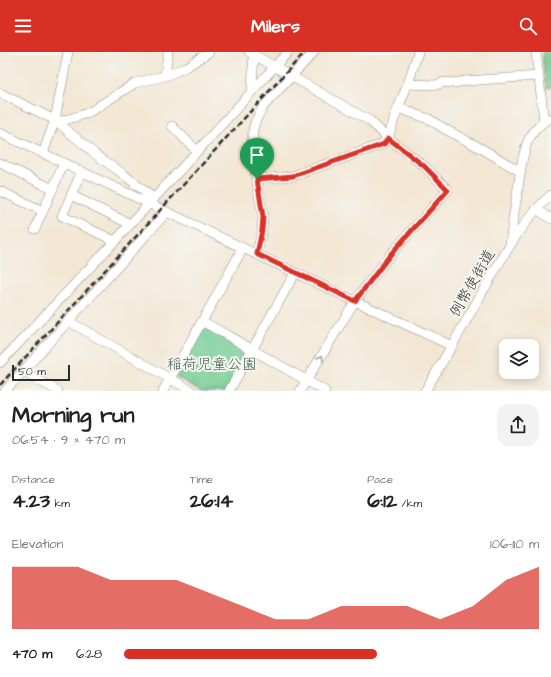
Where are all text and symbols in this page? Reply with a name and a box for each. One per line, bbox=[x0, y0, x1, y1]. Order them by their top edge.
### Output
text: Milers bbox=[251, 14, 300, 39]
icon: menu bbox=[12, 15, 34, 37]
icon: search bbox=[517, 15, 539, 37]
pin bbox=[240, 138, 274, 179]
icon: arrive bbox=[246, 144, 268, 166]
street label: 例幣使街道 bbox=[445, 246, 500, 321]
map controls bbox=[499, 339, 539, 379]
button: layers bbox=[499, 339, 539, 379]
park label: 稲荷児童公園 bbox=[167, 354, 257, 375]
one-way arrow bbox=[316, 355, 323, 362]
scale bar bbox=[12, 363, 70, 382]
text: 50 m bbox=[18, 364, 46, 379]
text: Morning run bbox=[12, 400, 135, 431]
button: share bbox=[497, 404, 539, 446]
text: 06:54 · 9 × 470 m bbox=[12, 431, 125, 449]
text: Distance bbox=[12, 472, 55, 487]
text: Time bbox=[190, 472, 213, 487]
text: Pace bbox=[367, 472, 393, 487]
text: 4.23 bbox=[12, 487, 50, 515]
text: 26:14 bbox=[190, 487, 233, 515]
text: 6:12 bbox=[367, 487, 397, 515]
text: km bbox=[50, 496, 70, 511]
text: /km bbox=[397, 496, 422, 511]
text: Elevation bbox=[12, 535, 63, 553]
text: 106–110 m bbox=[490, 535, 539, 553]
text: 470 m bbox=[12, 645, 52, 663]
text: 6:28 bbox=[76, 645, 102, 663]

